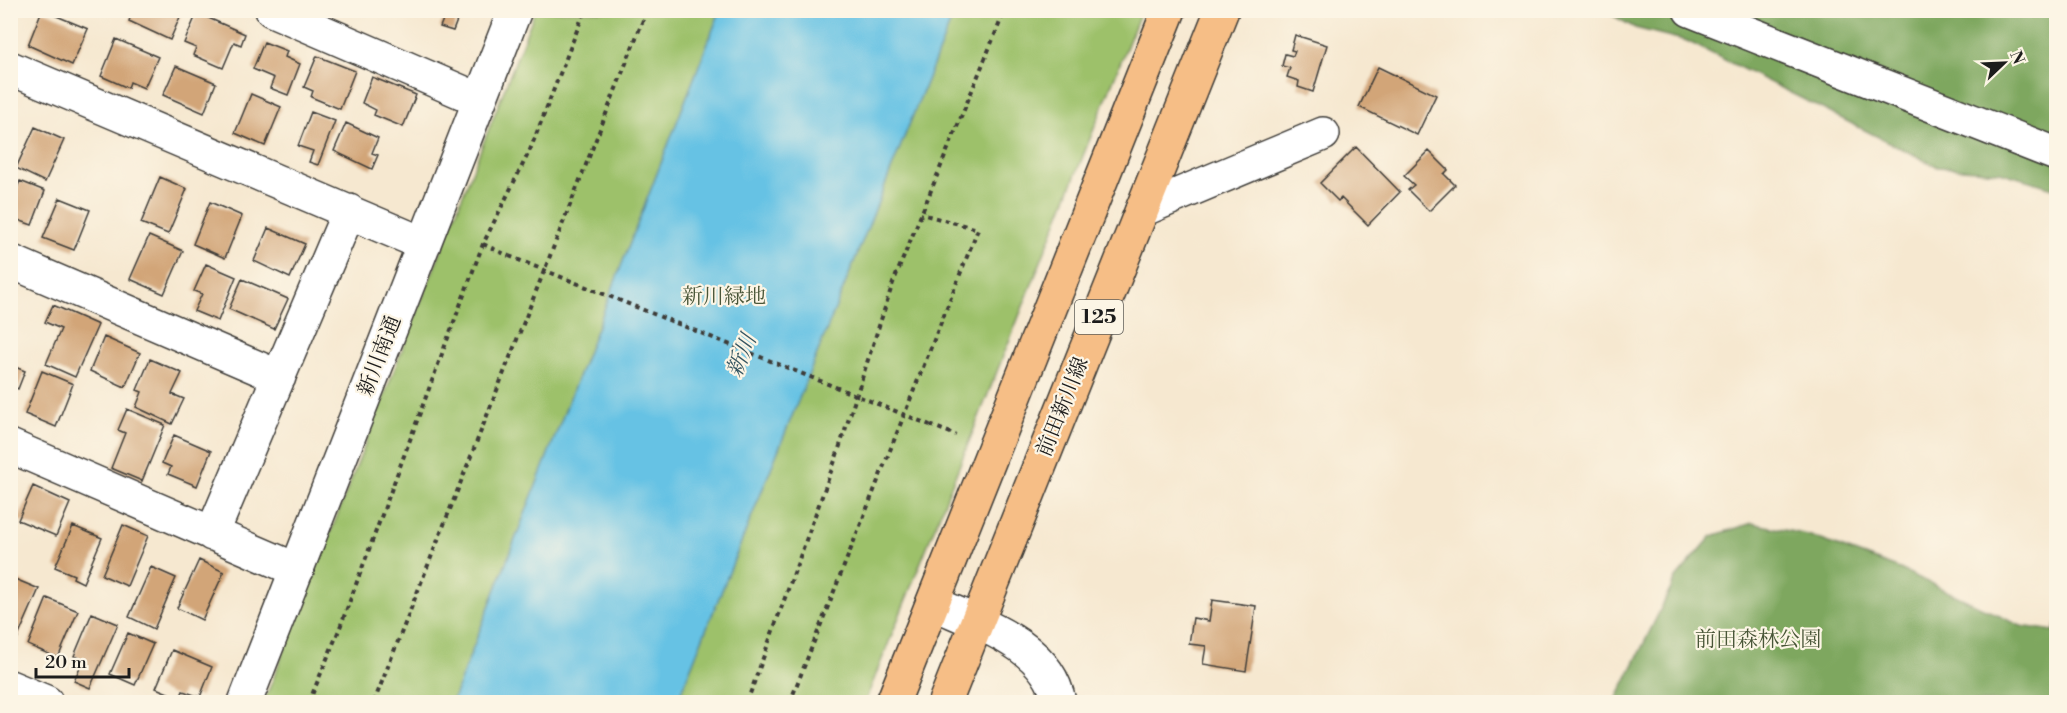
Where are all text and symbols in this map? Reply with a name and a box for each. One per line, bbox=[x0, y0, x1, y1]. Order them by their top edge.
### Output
north arrow bbox=[1974, 33, 2034, 93]
text: N bbox=[2005, 48, 2029, 68]
park label: 新川緑地 bbox=[682, 284, 766, 310]
road number: 125 bbox=[1075, 300, 1123, 334]
street label: 新川南通 bbox=[353, 312, 407, 400]
water label: 新川 bbox=[721, 329, 764, 381]
street label: 前田新川線 bbox=[1031, 353, 1095, 461]
park label: 前田森林公園 bbox=[1695, 627, 1821, 653]
scale bar bbox=[36, 641, 129, 679]
text: 20 m bbox=[45, 651, 87, 674]

